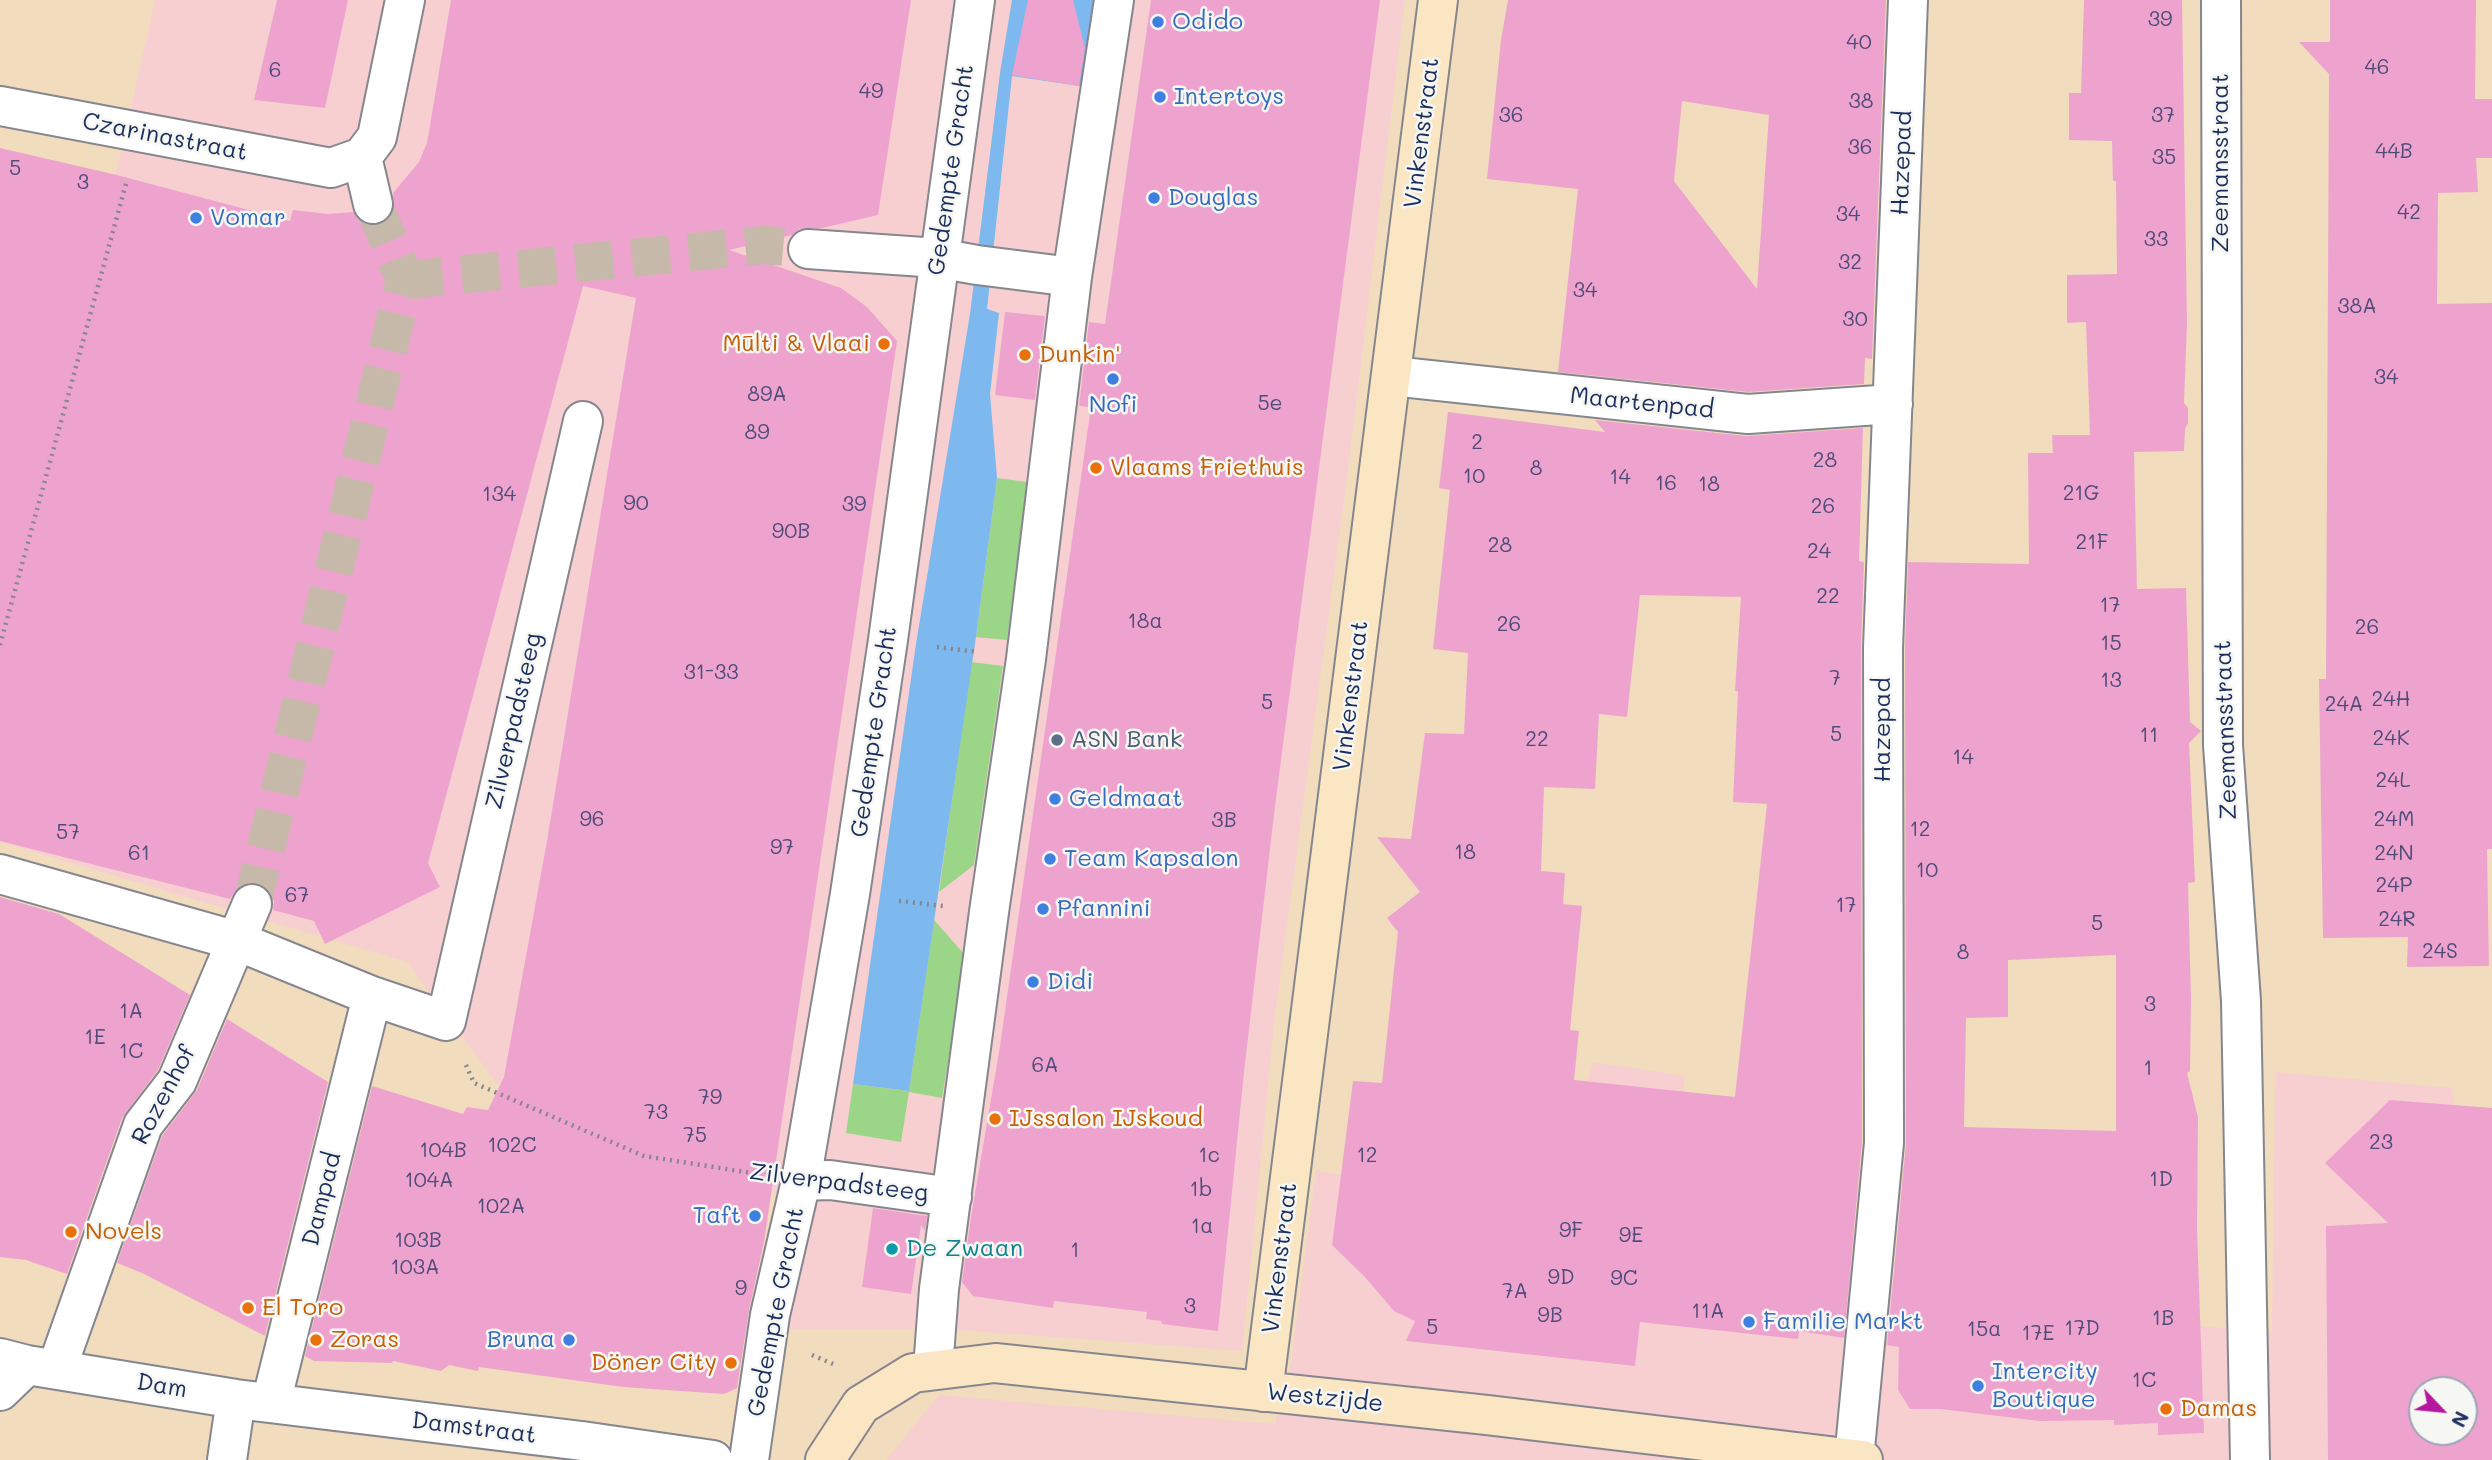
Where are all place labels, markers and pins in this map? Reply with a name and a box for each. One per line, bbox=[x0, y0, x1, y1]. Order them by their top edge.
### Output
place label: Odido bbox=[1172, 8, 1243, 36]
marker: Odido bbox=[1150, 14, 1166, 30]
place label: Intertoys bbox=[1174, 83, 1284, 111]
marker: Intertoys bbox=[1152, 89, 1168, 105]
place label: Douglas bbox=[1168, 184, 1258, 212]
marker: Douglas bbox=[1146, 190, 1162, 206]
place label: Vomar bbox=[210, 204, 286, 232]
marker: Vomar bbox=[188, 210, 204, 226]
place label: Mūlti & Vlaai bbox=[722, 330, 870, 358]
marker: Mūlti & Vlaai bbox=[876, 336, 892, 352]
place label: Dunkin' bbox=[1039, 341, 1121, 369]
marker: Dunkin' bbox=[1017, 347, 1033, 363]
marker: Nofi bbox=[1105, 371, 1121, 387]
place label: Nofi bbox=[1089, 391, 1137, 419]
place label: Vlaams Friethuis bbox=[1110, 454, 1304, 482]
marker: Vlaams Friethuis bbox=[1088, 460, 1104, 476]
place label: ASN Bank bbox=[1071, 726, 1182, 754]
marker: ASN Bank bbox=[1049, 732, 1065, 748]
place label: Geldmaat bbox=[1069, 785, 1182, 813]
marker: Geldmaat bbox=[1047, 791, 1063, 807]
place label: Team Kapsalon bbox=[1064, 845, 1238, 873]
marker: Team Kapsalon bbox=[1042, 851, 1058, 867]
place label: Pfannini bbox=[1057, 895, 1151, 923]
marker: Pfannini bbox=[1035, 901, 1051, 917]
place label: Didi bbox=[1047, 968, 1093, 996]
marker: Didi bbox=[1025, 974, 1041, 990]
place label: IJssalon IJskoud bbox=[1009, 1105, 1203, 1133]
marker: IJssalon IJskoud bbox=[987, 1111, 1003, 1127]
place label: Taft bbox=[693, 1202, 741, 1230]
marker: Taft bbox=[747, 1208, 763, 1224]
place label: Novels bbox=[85, 1218, 162, 1246]
marker: Novels bbox=[63, 1224, 79, 1240]
place label: De Zwaan bbox=[906, 1235, 1023, 1263]
marker: De Zwaan bbox=[884, 1241, 900, 1257]
place label: El Toro bbox=[262, 1294, 343, 1322]
marker: El Toro bbox=[240, 1300, 256, 1316]
place label: Familie Markt bbox=[1763, 1308, 1923, 1336]
marker: Familie Markt bbox=[1741, 1314, 1757, 1330]
place label: Zoras bbox=[330, 1326, 399, 1354]
place label: Bruna bbox=[487, 1326, 555, 1354]
marker: Zoras bbox=[308, 1332, 324, 1348]
marker: Bruna bbox=[561, 1332, 577, 1348]
place label: Döner City bbox=[591, 1349, 717, 1377]
marker: Döner City bbox=[723, 1355, 739, 1371]
place label: Intercity Boutique bbox=[1992, 1358, 2098, 1414]
marker: Intercity Boutique bbox=[1970, 1378, 1986, 1394]
place label: Damas bbox=[2180, 1395, 2257, 1423]
marker: Damas bbox=[2158, 1401, 2174, 1417]

